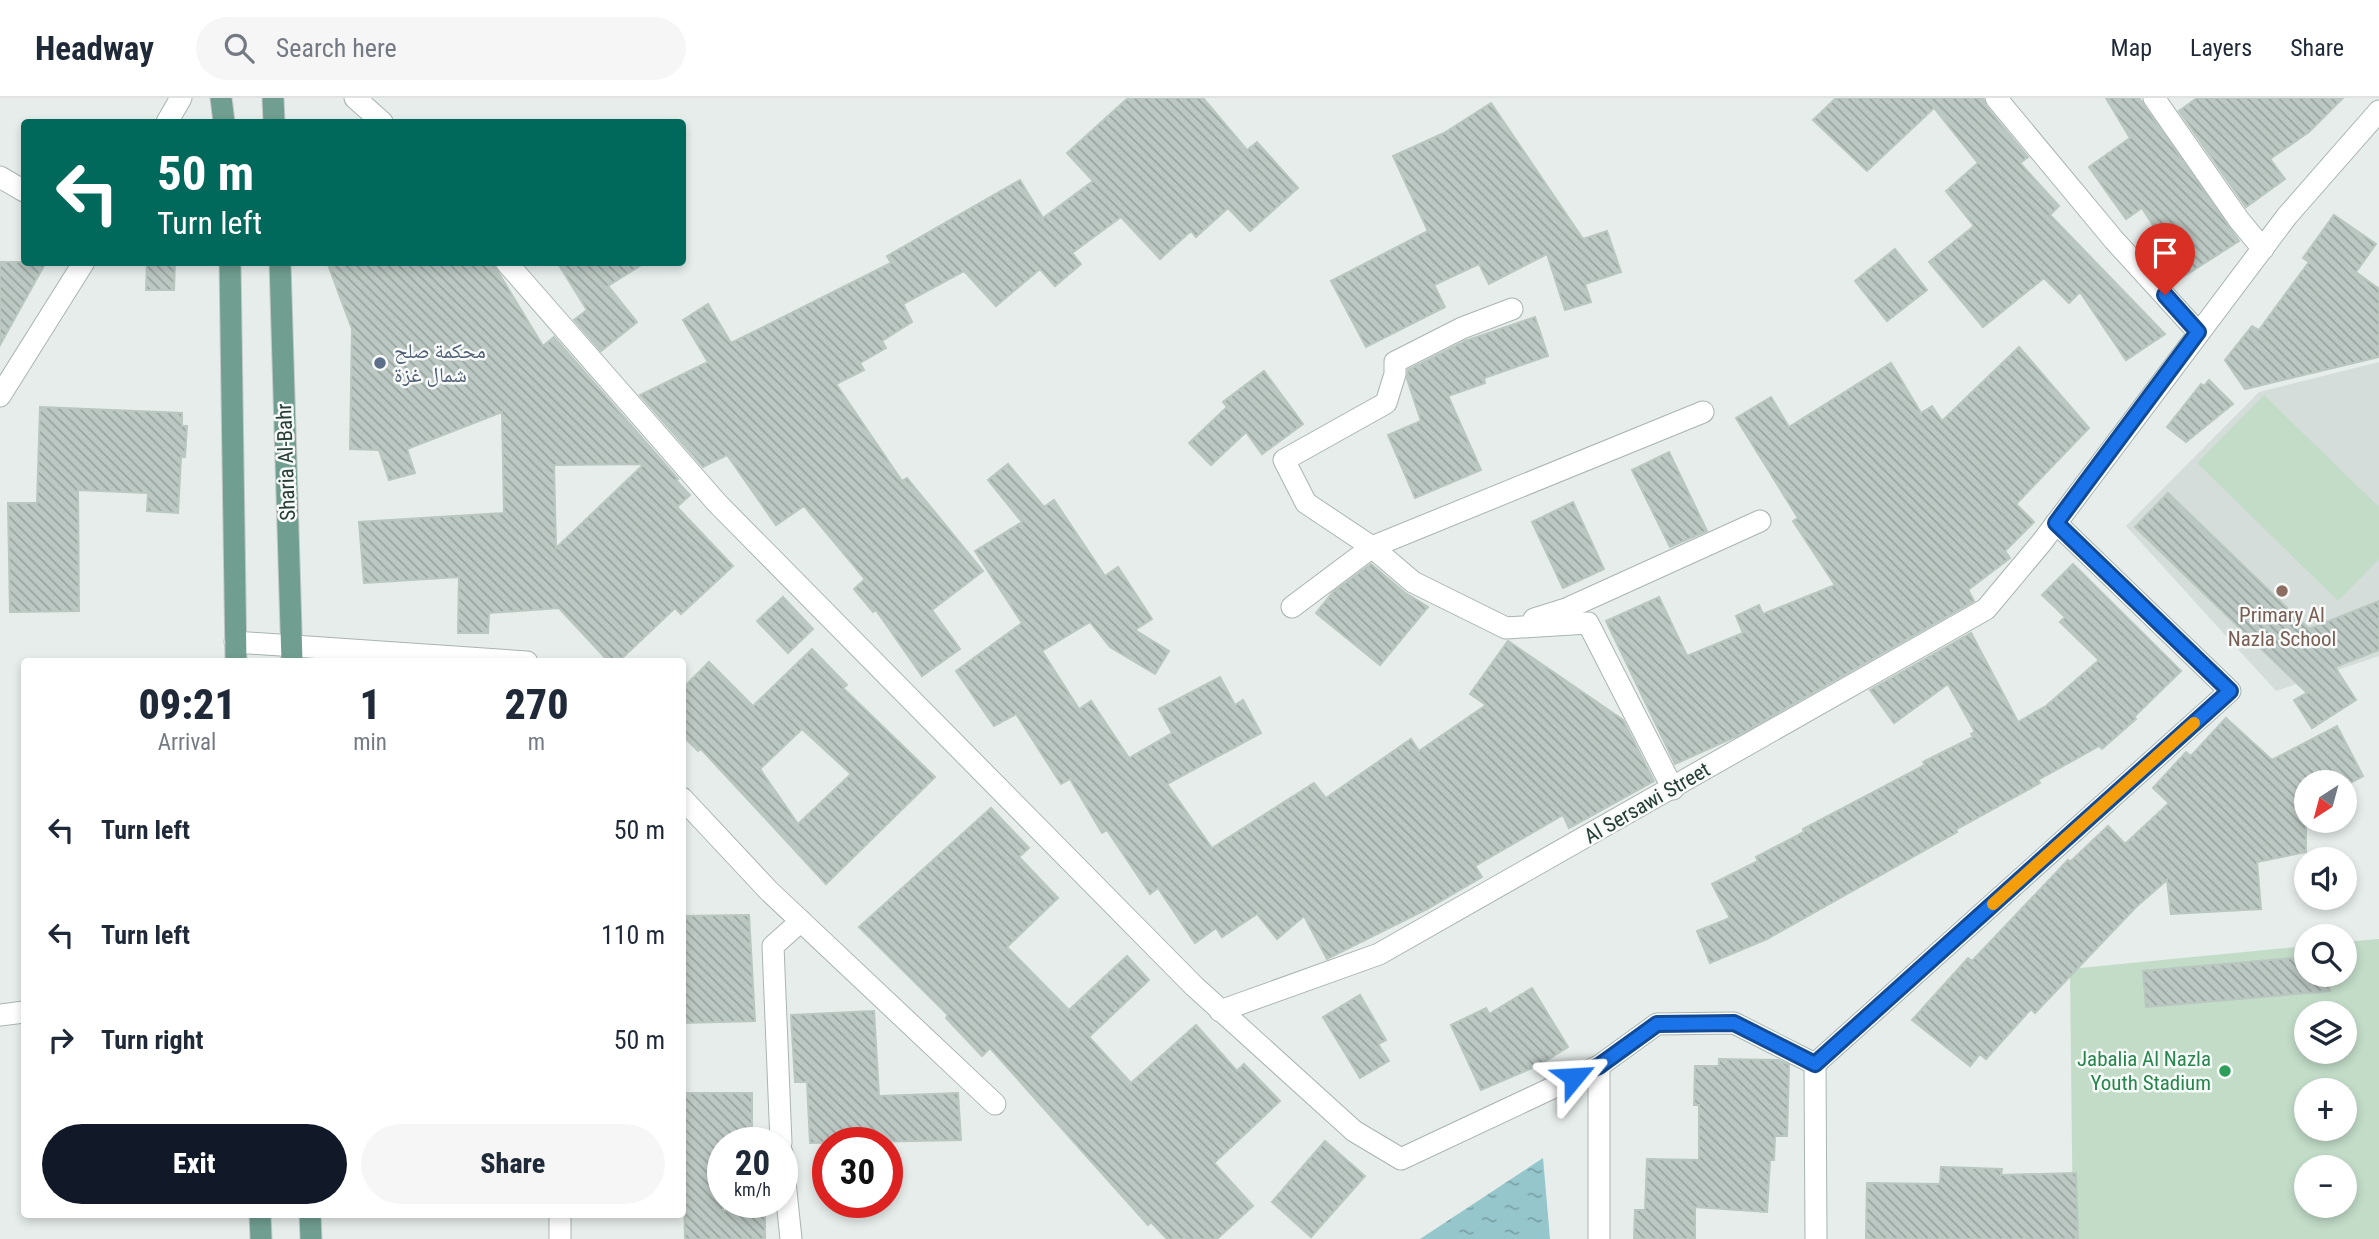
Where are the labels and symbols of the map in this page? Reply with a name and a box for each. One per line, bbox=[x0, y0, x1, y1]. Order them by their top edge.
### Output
pin bbox=[2135, 223, 2195, 295]
place label: محكمة صلح شمال غزة bbox=[394, 339, 486, 387]
marker: محكمة صلح شمال غزة bbox=[372, 355, 388, 371]
street label: Sharia Al-Bahr bbox=[272, 403, 300, 521]
marker: Primary Al Nazla School bbox=[2274, 583, 2290, 599]
place label: Primary Al Nazla School bbox=[2228, 603, 2336, 651]
street label: Al Sersawi Street bbox=[1580, 757, 1714, 849]
north arrow bbox=[2294, 770, 2357, 833]
position arrow bbox=[1537, 1040, 1611, 1114]
place label: Jabalia Al Nazla Youth Stadium bbox=[2077, 1047, 2211, 1095]
marker: Jabalia Al Nazla Youth Stadium bbox=[2217, 1063, 2233, 1079]
speed limit sign: 30 bbox=[812, 1127, 903, 1218]

